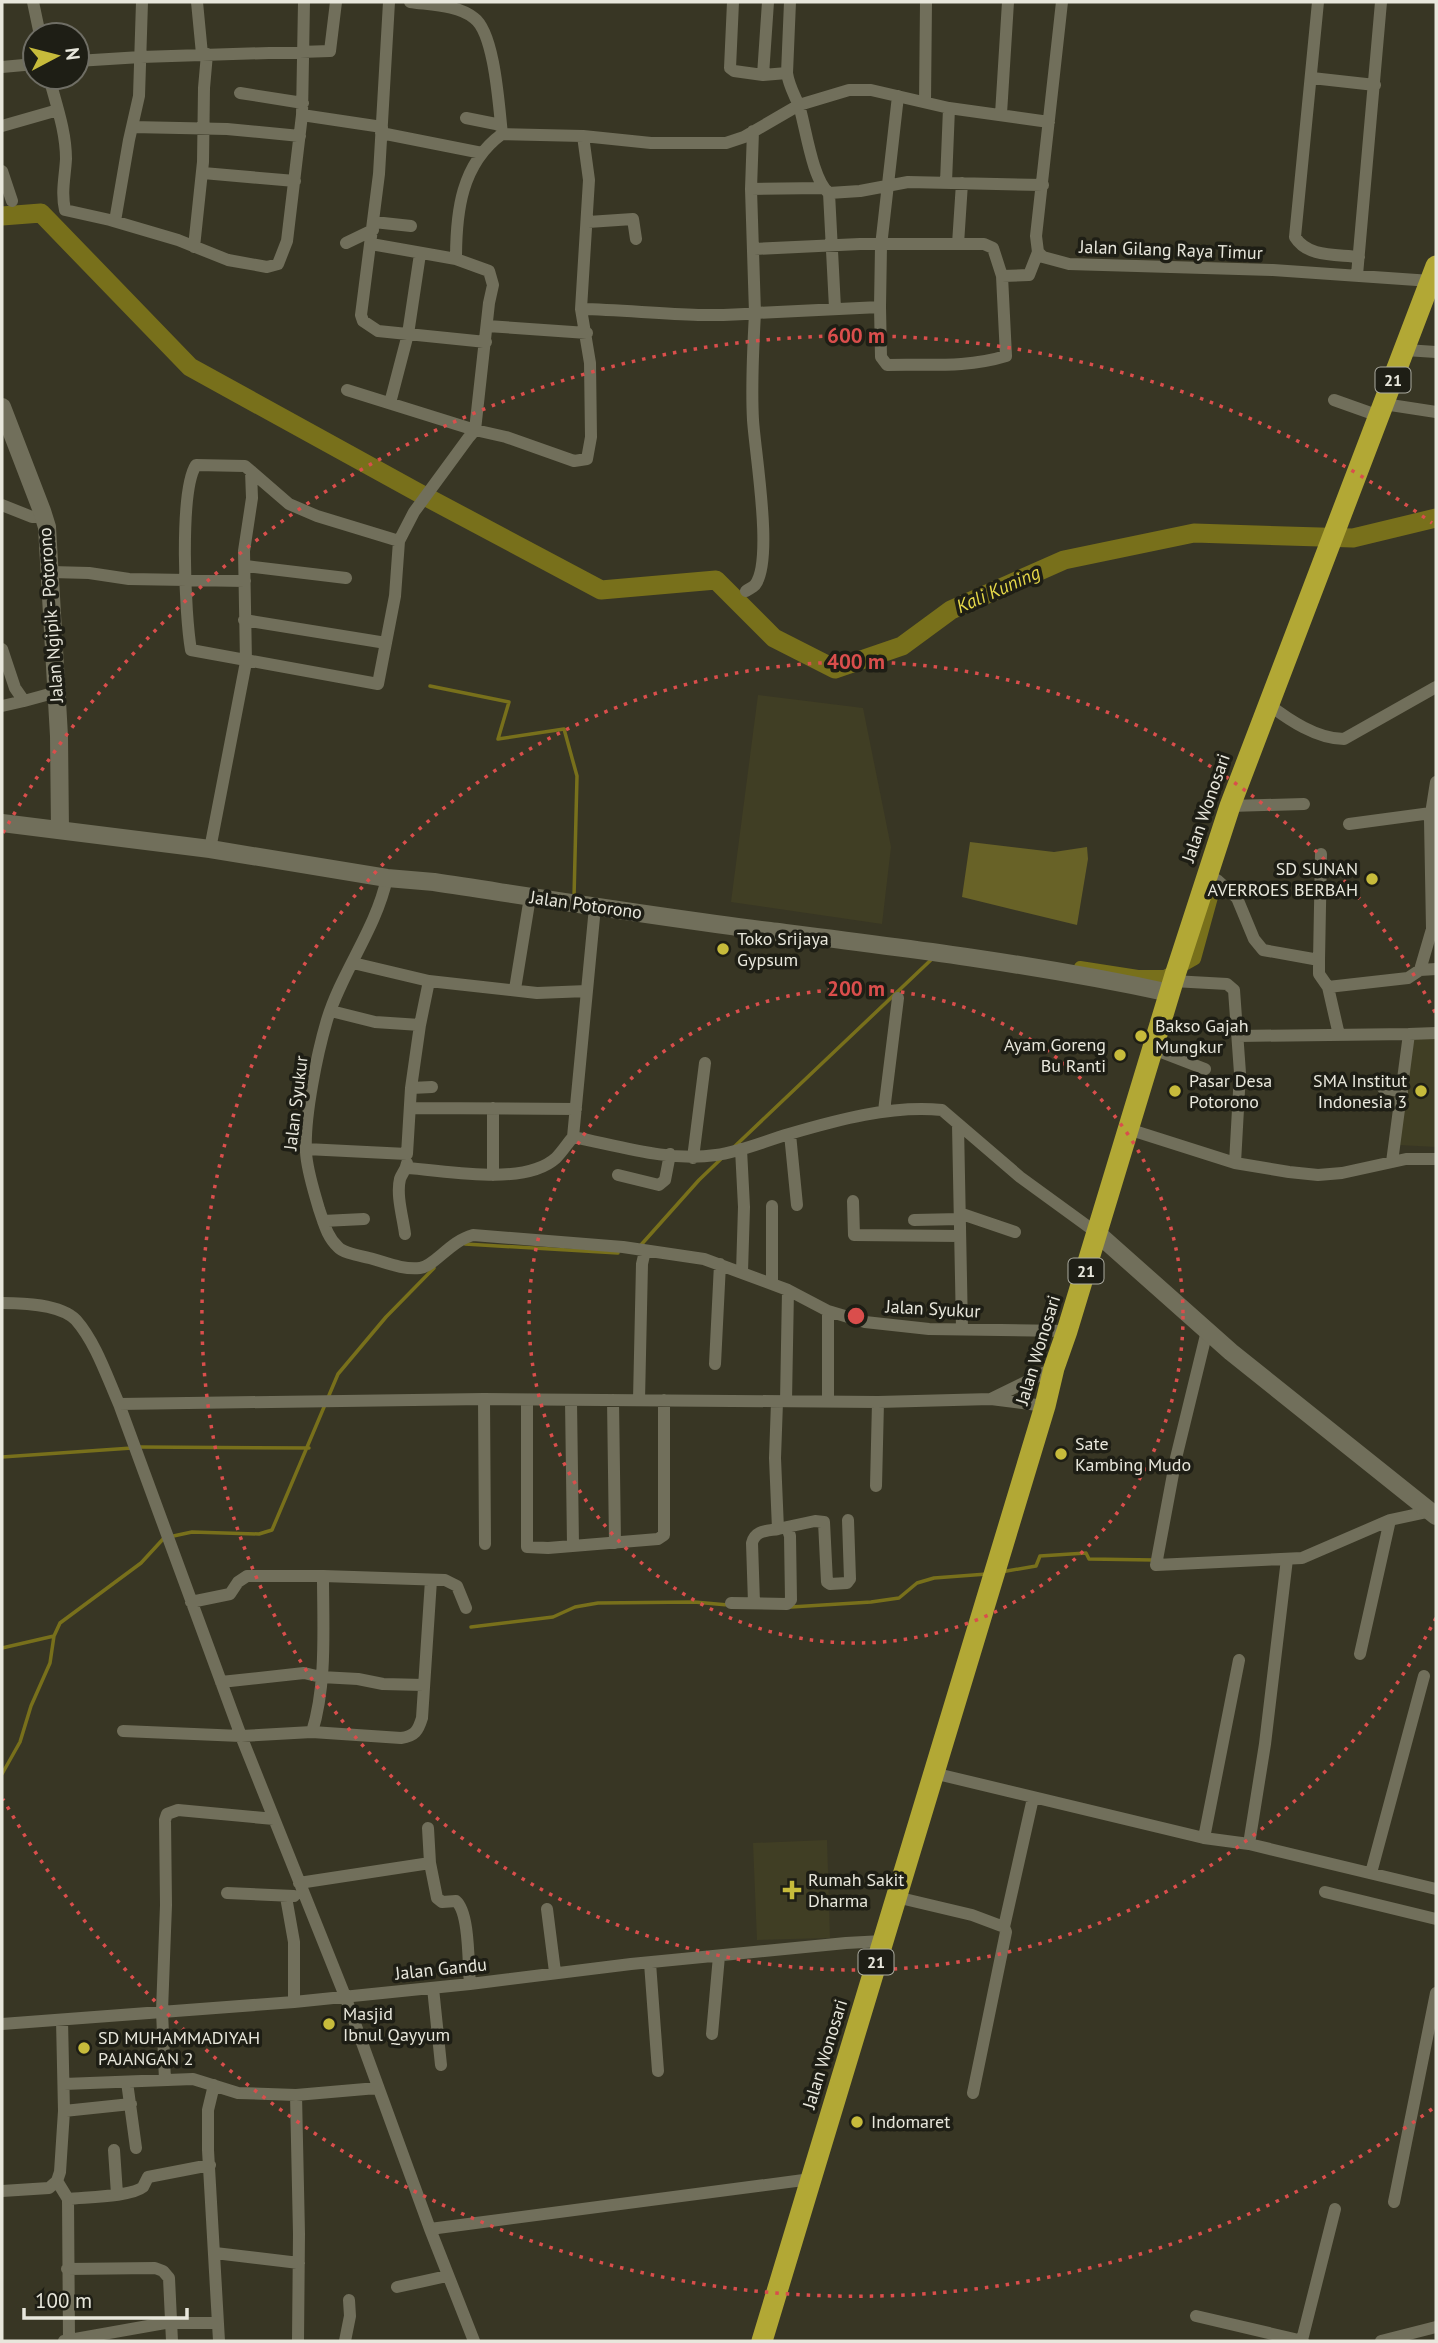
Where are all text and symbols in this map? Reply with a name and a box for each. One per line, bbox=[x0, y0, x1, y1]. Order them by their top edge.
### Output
north arrow bbox=[21, 21, 91, 91]
text: N bbox=[60, 46, 86, 62]
street label: Jalan Gilang Raya Timur bbox=[1078, 235, 1263, 264]
text: 600 m bbox=[827, 322, 885, 349]
road number: 21 bbox=[1376, 368, 1410, 392]
street label: Jalan Ngipik - Potorono bbox=[33, 527, 68, 704]
water label: Kali Kuning bbox=[952, 560, 1044, 618]
text: 400 m bbox=[827, 648, 885, 675]
street label: Jalan Wonosari bbox=[1176, 750, 1235, 866]
place label: SD SUNAN AVERROES BERBAH bbox=[1207, 857, 1358, 901]
marker: SD SUNAN AVERROES BERBAH bbox=[1364, 871, 1380, 887]
street label: Jalan Potorono bbox=[528, 885, 644, 924]
place label: Toko Srijaya Gypsum bbox=[737, 927, 829, 971]
marker: Toko Srijaya Gypsum bbox=[715, 941, 731, 957]
text: 200 m bbox=[827, 975, 885, 1002]
place label: Bakso Gajah Mungkur bbox=[1155, 1014, 1249, 1058]
marker: Bakso Gajah Mungkur bbox=[1133, 1028, 1149, 1044]
place label: Ayam Goreng Bu Ranti bbox=[1004, 1033, 1106, 1077]
marker: Ayam Goreng Bu Ranti bbox=[1112, 1047, 1128, 1063]
street label: Jalan Syukur bbox=[278, 1054, 313, 1153]
place label: Pasar Desa Potorono bbox=[1189, 1069, 1272, 1113]
place label: SMA Institut Indonesia 3 bbox=[1313, 1069, 1407, 1113]
marker: Pasar Desa Potorono bbox=[1167, 1083, 1183, 1099]
marker: SMA Institut Indonesia 3 bbox=[1413, 1083, 1429, 1099]
road number: 21 bbox=[1068, 1259, 1104, 1284]
street label: Jalan Wonosari bbox=[1010, 1292, 1065, 1408]
street label: Jalan Syukur bbox=[884, 1294, 981, 1322]
centre of rings bbox=[844, 1304, 868, 1328]
place label: Sate Kambing Mudo bbox=[1075, 1432, 1191, 1476]
marker: Sate Kambing Mudo bbox=[1053, 1446, 1069, 1462]
place label: Rumah Sakit Dharma bbox=[808, 1868, 904, 1912]
marker: Rumah Sakit Dharma bbox=[782, 1880, 802, 1900]
road number: 21 bbox=[858, 1950, 894, 1974]
street label: Jalan Gandu bbox=[393, 1952, 488, 1985]
street label: Jalan Wonosari bbox=[797, 1996, 852, 2112]
place label: Masjid Ibnul Qayyum bbox=[343, 2002, 450, 2046]
marker: Masjid Ibnul Qayyum bbox=[321, 2016, 337, 2032]
place label: SD MUHAMMADIYAH PAJANGAN 2 bbox=[98, 2026, 260, 2070]
marker: SD MUHAMMADIYAH PAJANGAN 2 bbox=[76, 2040, 92, 2056]
place label: Indomaret bbox=[871, 2110, 950, 2133]
marker: Indomaret bbox=[849, 2114, 865, 2130]
scale bar bbox=[24, 2276, 187, 2320]
text: 100 m bbox=[35, 2287, 92, 2314]

